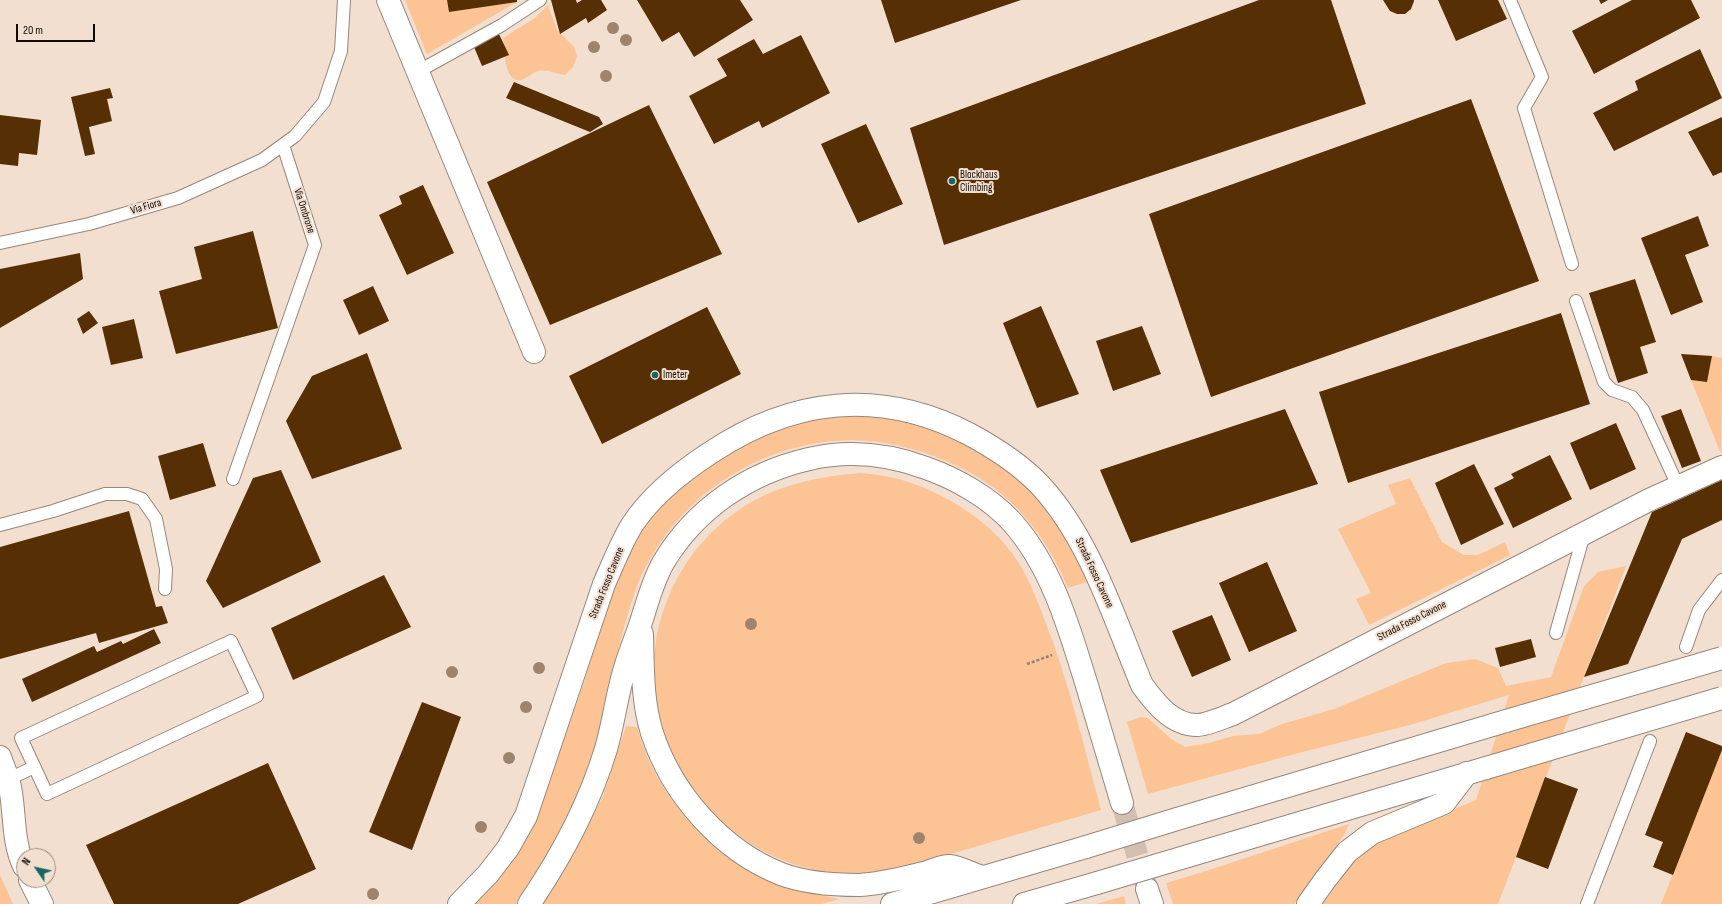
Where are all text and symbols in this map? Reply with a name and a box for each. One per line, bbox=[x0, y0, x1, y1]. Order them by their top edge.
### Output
scale bar bbox=[18, 16, 97, 42]
text: 20 m bbox=[23, 23, 43, 38]
place label: Blockhaus Climbing bbox=[960, 168, 998, 194]
marker: Blockhaus Climbing bbox=[947, 176, 957, 186]
street label: Via Ombrone bbox=[291, 187, 317, 235]
street label: Via Fiora bbox=[129, 196, 163, 218]
place label: Imeter bbox=[663, 368, 688, 382]
marker: Imeter bbox=[650, 370, 660, 380]
street label: Strada Fosso Cavone bbox=[1072, 536, 1116, 610]
street label: Strada Fosso Cavone bbox=[587, 545, 627, 621]
street label: Strada Fosso Cavone bbox=[1375, 598, 1449, 644]
north arrow bbox=[16, 848, 56, 888]
text: N bbox=[19, 855, 33, 868]

